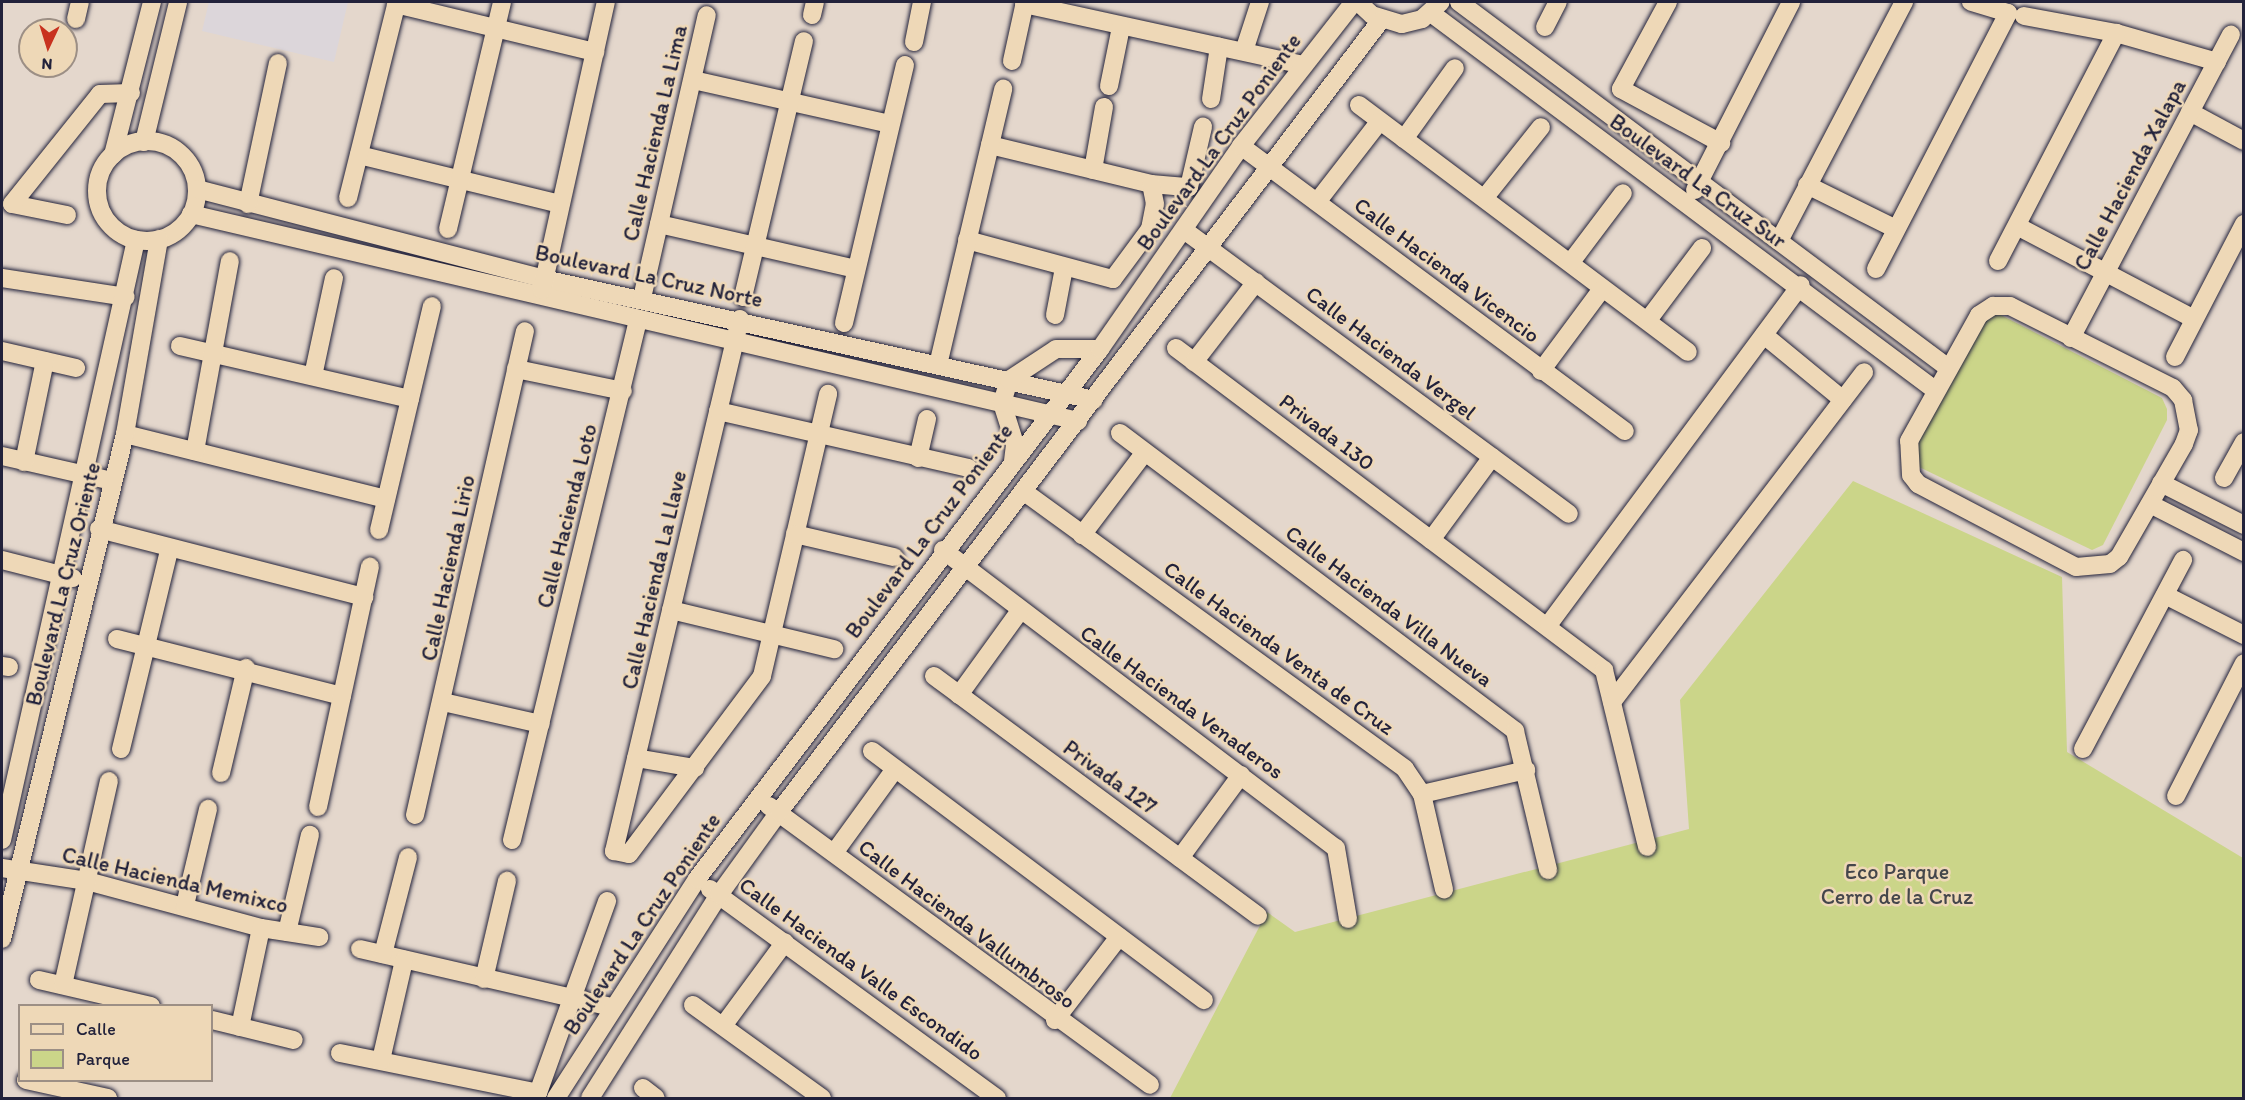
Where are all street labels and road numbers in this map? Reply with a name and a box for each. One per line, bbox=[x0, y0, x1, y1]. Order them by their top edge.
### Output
street label: Calle Hacienda La Lima bbox=[617, 23, 693, 243]
street label: Boulevard La Cruz Poniente bbox=[1131, 28, 1307, 256]
street label: Calle Hacienda Xalapa bbox=[2069, 75, 2191, 275]
street label: Boulevard La Cruz Sur bbox=[1604, 108, 1792, 254]
street label: Calle Hacienda Vicencio bbox=[1349, 192, 1545, 348]
street label: Boulevard La Cruz Norte bbox=[532, 239, 766, 313]
street label: Calle Hacienda Vergel bbox=[1301, 280, 1481, 426]
street label: Privada 130 bbox=[1274, 388, 1380, 476]
street label: Boulevard La Cruz Poniente bbox=[840, 419, 1018, 643]
street label: Calle Hacienda Loto bbox=[531, 421, 603, 611]
street label: Boulevard La Cruz Oriente bbox=[20, 459, 106, 709]
street label: Calle Hacienda La Llave bbox=[616, 468, 692, 692]
street label: Calle Hacienda Lirio bbox=[415, 473, 481, 663]
street label: Calle Hacienda Villa Nueva bbox=[1280, 519, 1498, 693]
street label: Calle Hacienda Venta de Cruz bbox=[1159, 556, 1399, 740]
street label: Calle Hacienda Venaderos bbox=[1075, 619, 1289, 785]
street label: Privada 127 bbox=[1058, 734, 1162, 820]
street label: Boulevard La Cruz Poniente bbox=[558, 808, 726, 1040]
street label: Calle Hacienda Vallumbroso bbox=[853, 834, 1081, 1014]
street label: Calle Hacienda Memixco bbox=[60, 841, 290, 919]
street label: Calle Hacienda Valle Escondido bbox=[734, 872, 988, 1066]

